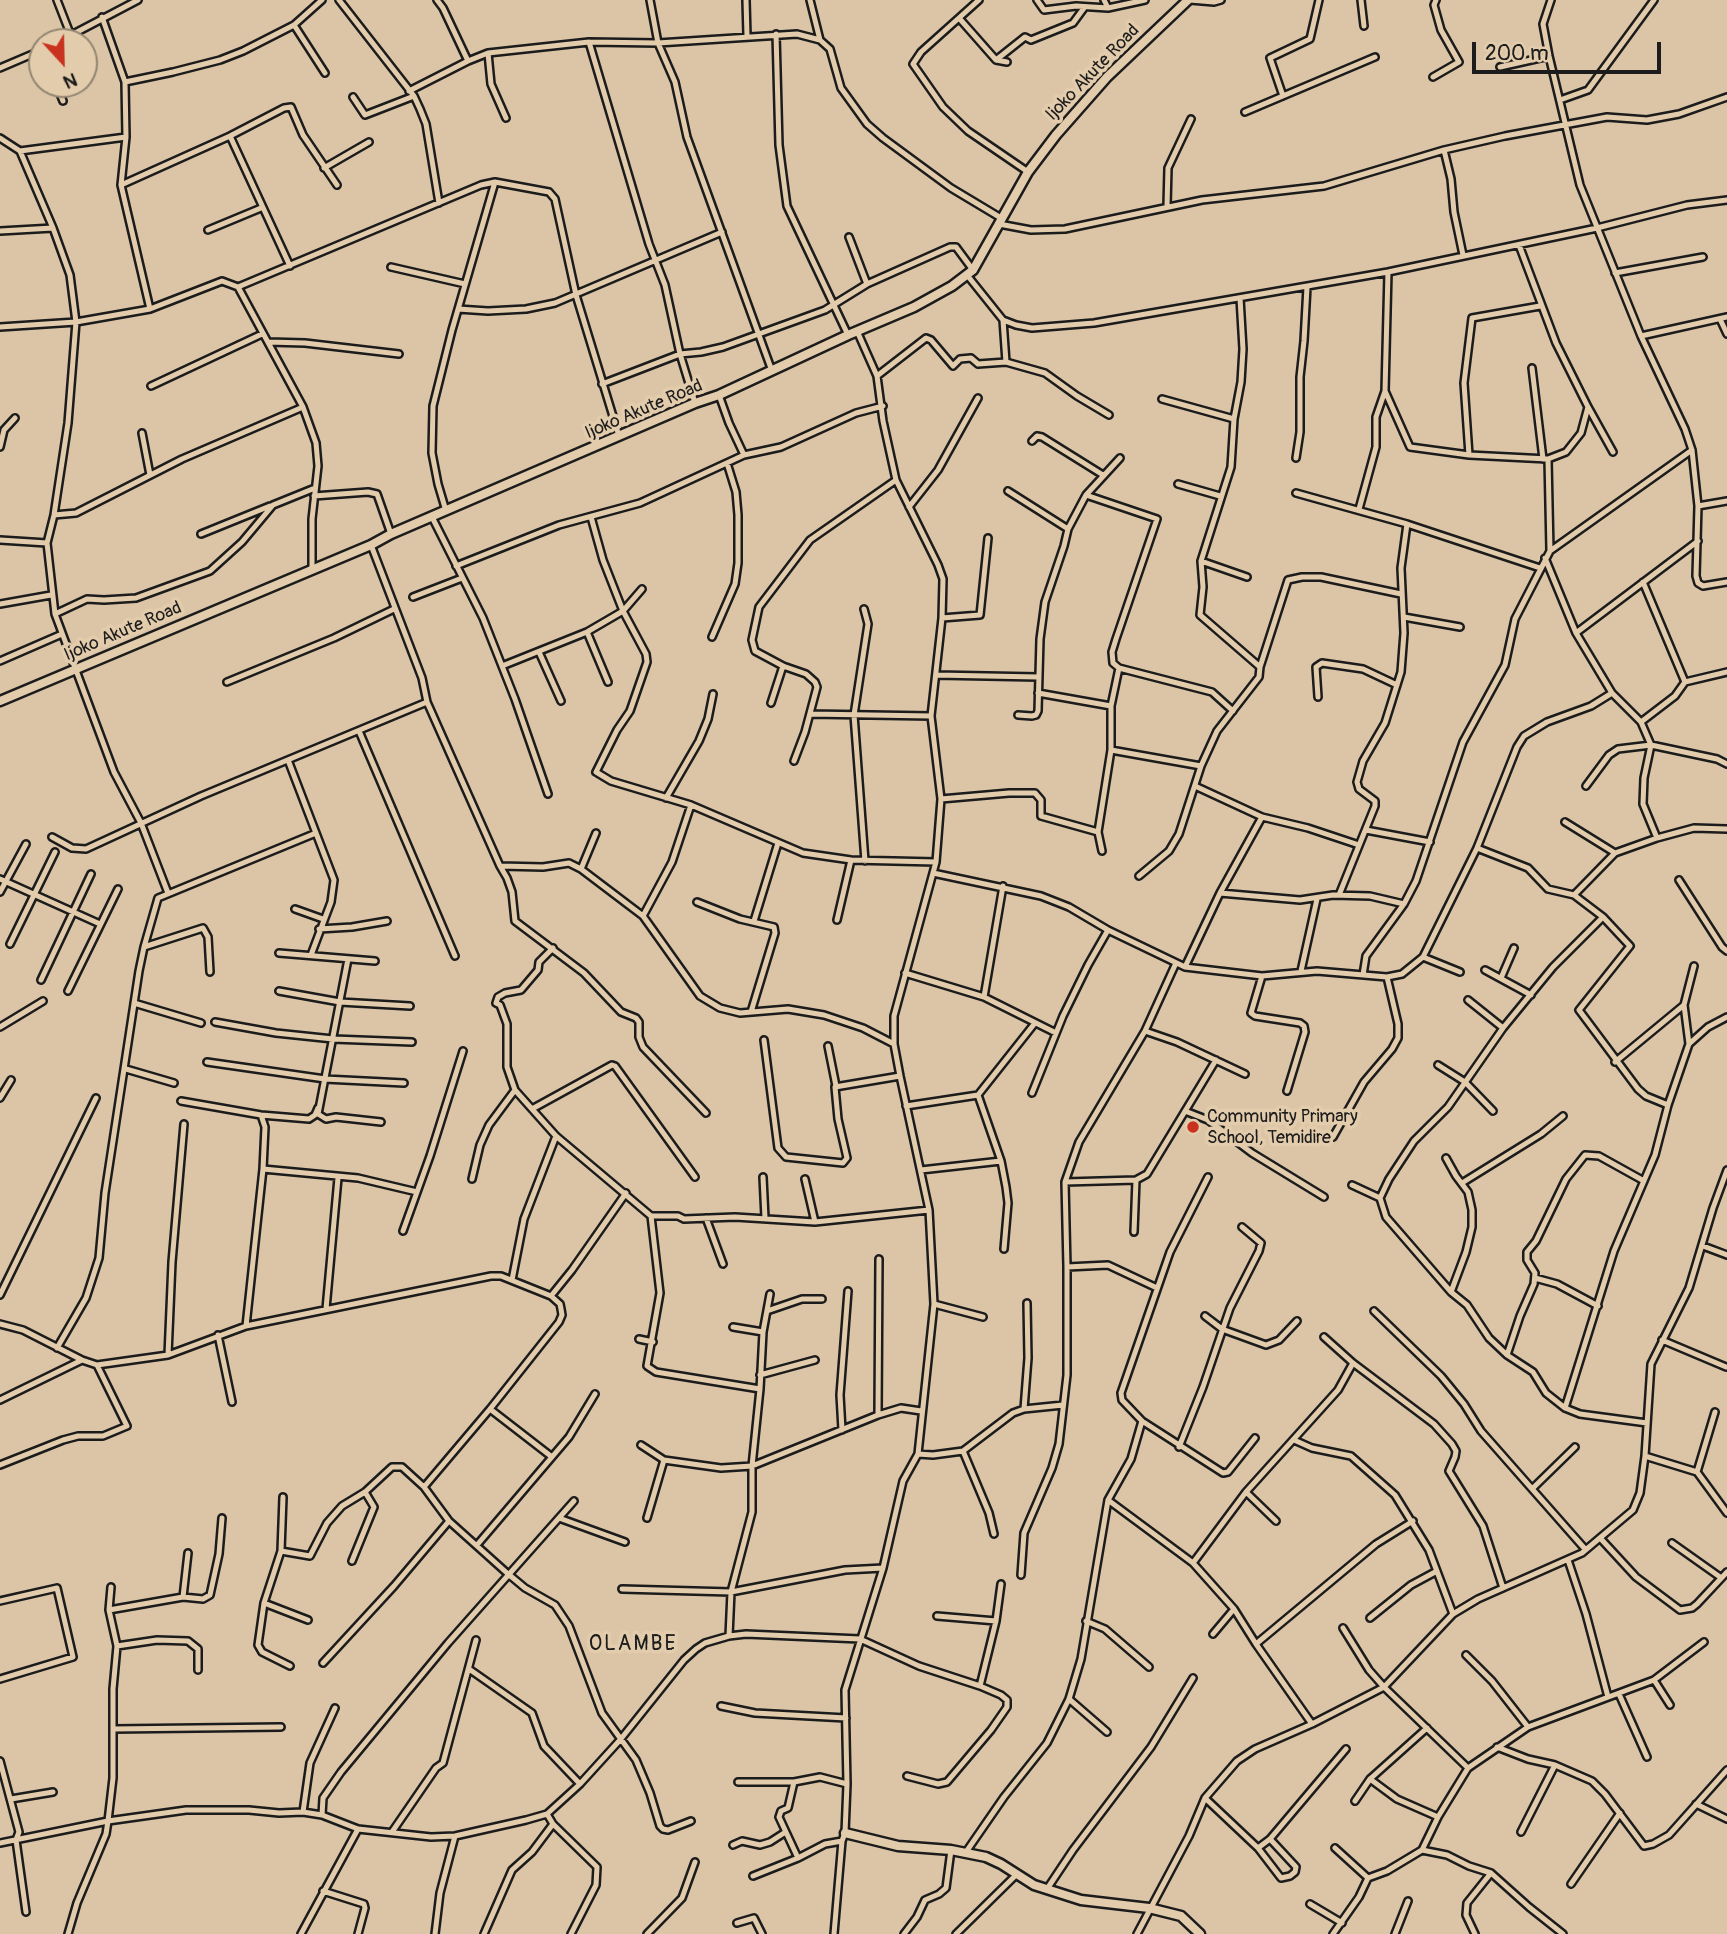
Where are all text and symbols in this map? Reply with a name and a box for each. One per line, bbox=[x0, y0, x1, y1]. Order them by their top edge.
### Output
street label: Ijoko Akute Road bbox=[1042, 20, 1144, 126]
north arrow bbox=[28, 28, 98, 98]
scale bar bbox=[1475, 28, 1664, 72]
text: 200 m bbox=[1485, 40, 1549, 67]
text: N bbox=[60, 67, 81, 94]
street label: Ijoko Akute Road bbox=[582, 376, 706, 444]
street label: Ijoko Akute Road bbox=[61, 598, 185, 666]
place label: Community Primary School, Temidire bbox=[1207, 1106, 1358, 1148]
marker: Community Primary School, Temidire bbox=[1185, 1119, 1201, 1135]
district label: OLAMBE bbox=[589, 1632, 677, 1658]

